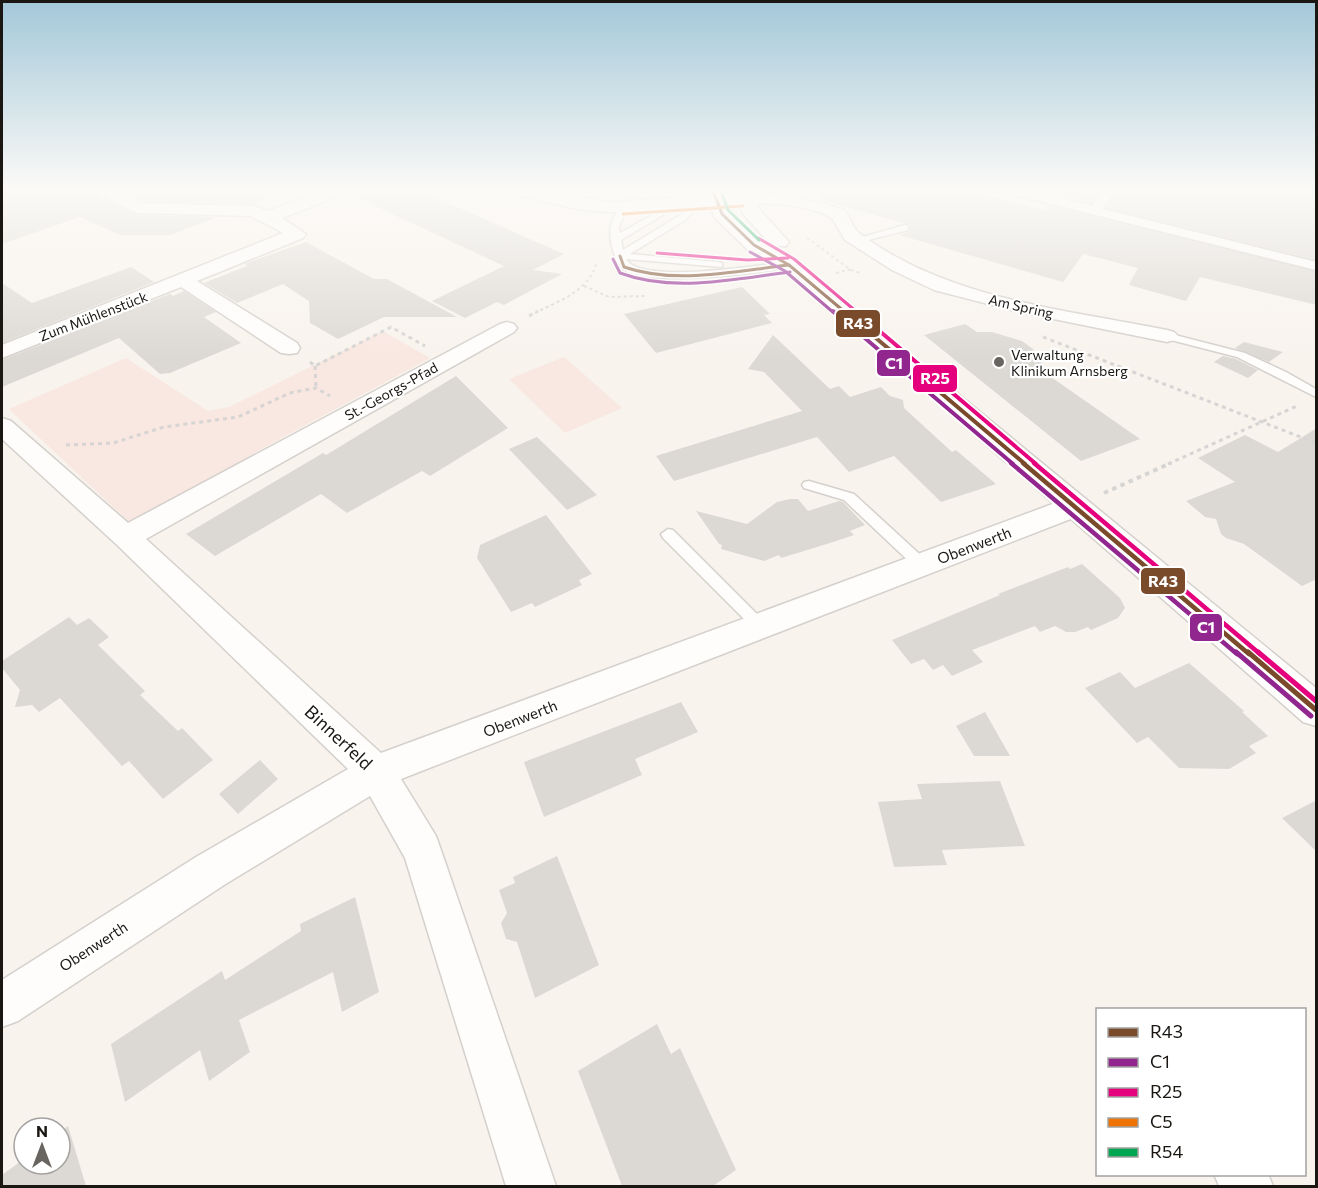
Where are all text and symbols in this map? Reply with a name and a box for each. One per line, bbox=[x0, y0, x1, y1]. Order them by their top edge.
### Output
street label: Zum Mühlenstück bbox=[36, 287, 150, 344]
street label: Am Spring bbox=[987, 290, 1055, 322]
line badge: R43 bbox=[835, 309, 881, 338]
text: R43 bbox=[843, 313, 873, 332]
place label: Verwaltung Klinikum Arnsberg bbox=[1011, 346, 1128, 379]
line badge: C1 bbox=[876, 349, 911, 377]
text: C1 bbox=[885, 353, 903, 372]
marker: Verwaltung Klinikum Arnsberg bbox=[992, 355, 1006, 369]
street label: St.-Georgs-Pfad bbox=[341, 358, 441, 424]
line badge: R25 bbox=[912, 364, 958, 393]
text: R25 bbox=[920, 368, 950, 387]
street label: Obenwerth bbox=[934, 523, 1014, 567]
line badge: R43 bbox=[1140, 567, 1186, 595]
text: R43 bbox=[1148, 571, 1178, 590]
line badge: C1 bbox=[1189, 613, 1223, 642]
text: C1 bbox=[1197, 617, 1215, 636]
street label: Obenwerth bbox=[480, 696, 560, 740]
street label: Binnerfeld bbox=[301, 700, 377, 774]
street label: Obenwerth bbox=[55, 917, 131, 975]
legend bbox=[1096, 1008, 1306, 1176]
text: R43 bbox=[1150, 1020, 1183, 1042]
text: C1 bbox=[1150, 1050, 1170, 1072]
text: R25 bbox=[1150, 1080, 1182, 1102]
text: C5 bbox=[1150, 1110, 1173, 1132]
north arrow bbox=[12, 1116, 72, 1176]
text: N bbox=[36, 1121, 48, 1140]
text: R54 bbox=[1150, 1140, 1183, 1162]

